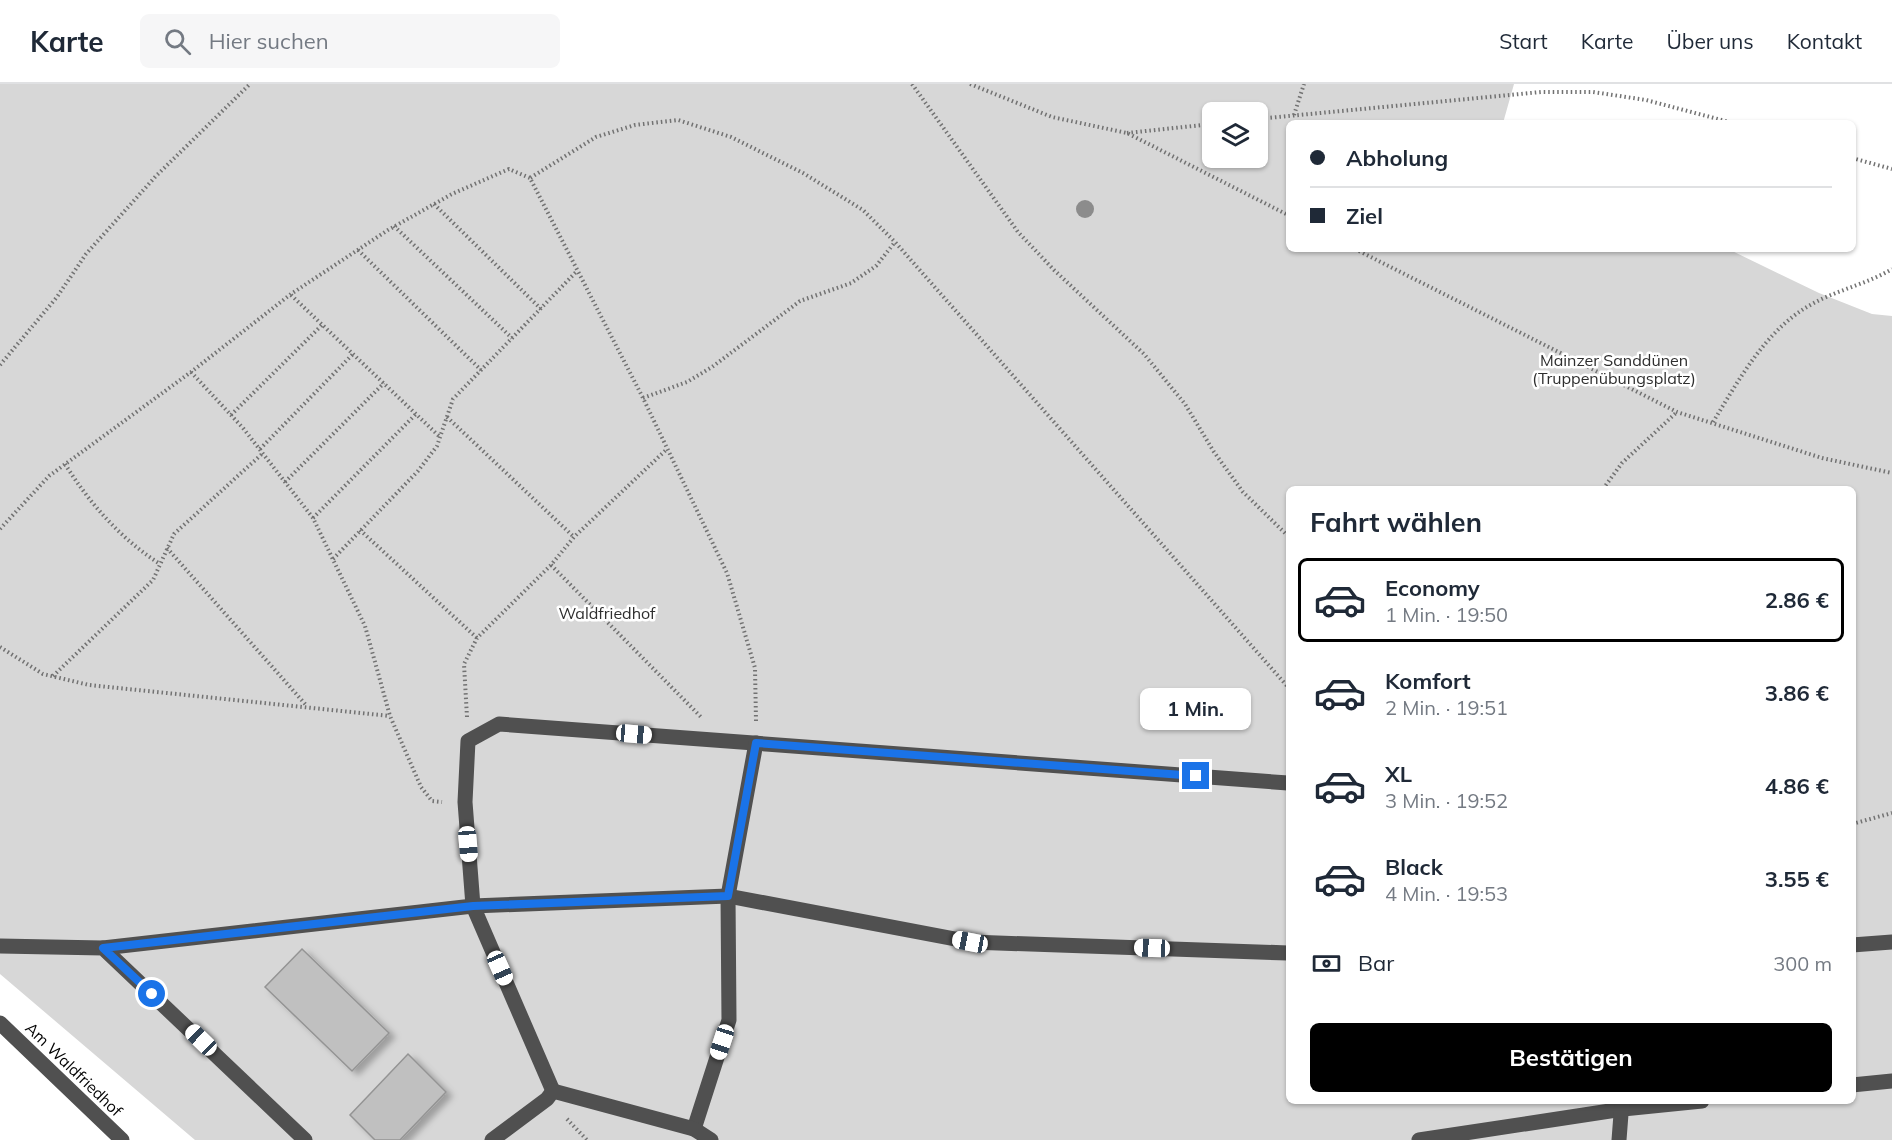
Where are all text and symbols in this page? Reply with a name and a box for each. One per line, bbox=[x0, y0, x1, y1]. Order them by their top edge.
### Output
search box bbox=[140, 14, 560, 68]
text: Karte bbox=[30, 24, 104, 59]
icon: search bbox=[161, 25, 194, 58]
text: Hier suchen bbox=[209, 27, 329, 55]
text: Start bbox=[1499, 28, 1548, 54]
text: Karte bbox=[1581, 28, 1633, 54]
text: Über uns bbox=[1666, 28, 1754, 54]
text: Kontakt bbox=[1787, 28, 1862, 54]
map controls bbox=[1202, 102, 1268, 168]
button: layers bbox=[1202, 102, 1268, 168]
text: Abholung bbox=[1346, 144, 1448, 172]
text: Ziel bbox=[1346, 202, 1383, 230]
park label: Mainzer Sanddünen (Truppenübungsplatz) bbox=[1532, 350, 1696, 388]
text: Fahrt wählen bbox=[1310, 505, 1482, 539]
icon: car bbox=[1313, 573, 1367, 627]
text: Economy bbox=[1385, 574, 1480, 602]
text: 2.86 € bbox=[1765, 586, 1829, 614]
text: 1 Min. · 19:50 bbox=[1385, 602, 1508, 627]
park label: Waldfriedhof bbox=[558, 603, 656, 623]
icon: car bbox=[1313, 666, 1367, 720]
text: Komfort bbox=[1385, 667, 1471, 695]
text: 3.86 € bbox=[1765, 679, 1829, 707]
callout: 1 Min. bbox=[1140, 689, 1252, 731]
text: 2 Min. · 19:51 bbox=[1385, 695, 1508, 720]
text: 1 Min. bbox=[1167, 696, 1224, 721]
car bbox=[615, 723, 653, 745]
icon: car bbox=[1313, 759, 1367, 813]
text: XL bbox=[1385, 760, 1412, 788]
route end bbox=[1182, 762, 1209, 789]
text: 4.86 € bbox=[1765, 772, 1829, 800]
text: 3 Min. · 19:52 bbox=[1385, 788, 1508, 813]
car bbox=[457, 825, 479, 863]
icon: car bbox=[1313, 852, 1367, 906]
text: Black bbox=[1385, 853, 1443, 881]
text: 3.55 € bbox=[1765, 865, 1829, 893]
text: 4 Min. · 19:53 bbox=[1385, 881, 1508, 906]
car bbox=[951, 930, 989, 954]
car bbox=[1134, 938, 1170, 958]
icon: cash bbox=[1310, 947, 1343, 980]
car bbox=[484, 948, 516, 988]
text: Bar bbox=[1358, 949, 1394, 977]
text: 300 m bbox=[1773, 951, 1832, 976]
route start bbox=[138, 980, 165, 1007]
street label: Am Waldfriedhof bbox=[21, 1018, 127, 1121]
car bbox=[182, 1021, 220, 1059]
car bbox=[708, 1022, 736, 1062]
button: Bestätigen bbox=[1310, 1023, 1832, 1092]

